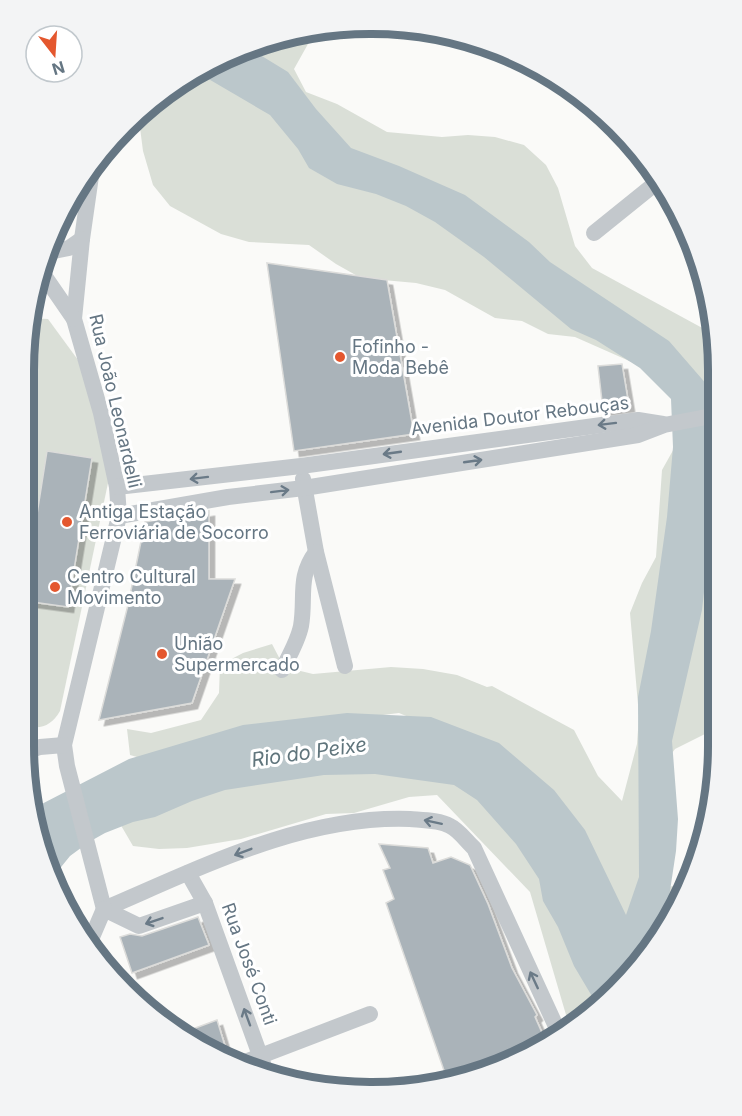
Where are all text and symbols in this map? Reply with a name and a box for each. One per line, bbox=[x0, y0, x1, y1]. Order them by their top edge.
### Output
north arrow bbox=[24, 24, 84, 84]
text: N bbox=[50, 57, 67, 80]
street label: Rua João Leonardelli bbox=[85, 312, 146, 490]
place label: Fofinho - Moda Bebê bbox=[352, 336, 449, 378]
marker: Fofinho - Moda Bebê bbox=[333, 350, 347, 364]
street label: Avenida Doutor Rebouças bbox=[410, 392, 630, 439]
one-way arrow bbox=[597, 419, 617, 430]
one-way arrow bbox=[383, 447, 403, 458]
one-way arrow bbox=[462, 455, 482, 466]
one-way arrow bbox=[190, 472, 209, 483]
one-way arrow bbox=[270, 485, 290, 496]
place label: Antiga Estação Ferroviária de Socorro bbox=[79, 501, 269, 543]
marker: Antiga Estação Ferroviária de Socorro bbox=[60, 515, 74, 529]
place label: Centro Cultural Movimento bbox=[67, 566, 196, 608]
marker: Centro Cultural Movimento bbox=[48, 580, 62, 594]
place label: União Supermercado bbox=[174, 633, 300, 675]
marker: União Supermercado bbox=[155, 647, 169, 661]
water label: Rio do Peixe bbox=[250, 732, 368, 772]
one-way arrow bbox=[424, 816, 444, 827]
one-way arrow bbox=[234, 847, 253, 858]
street label: Rua José Conti bbox=[218, 900, 281, 1028]
one-way arrow bbox=[145, 916, 164, 927]
one-way arrow bbox=[528, 972, 540, 990]
one-way arrow bbox=[241, 1008, 252, 1027]

